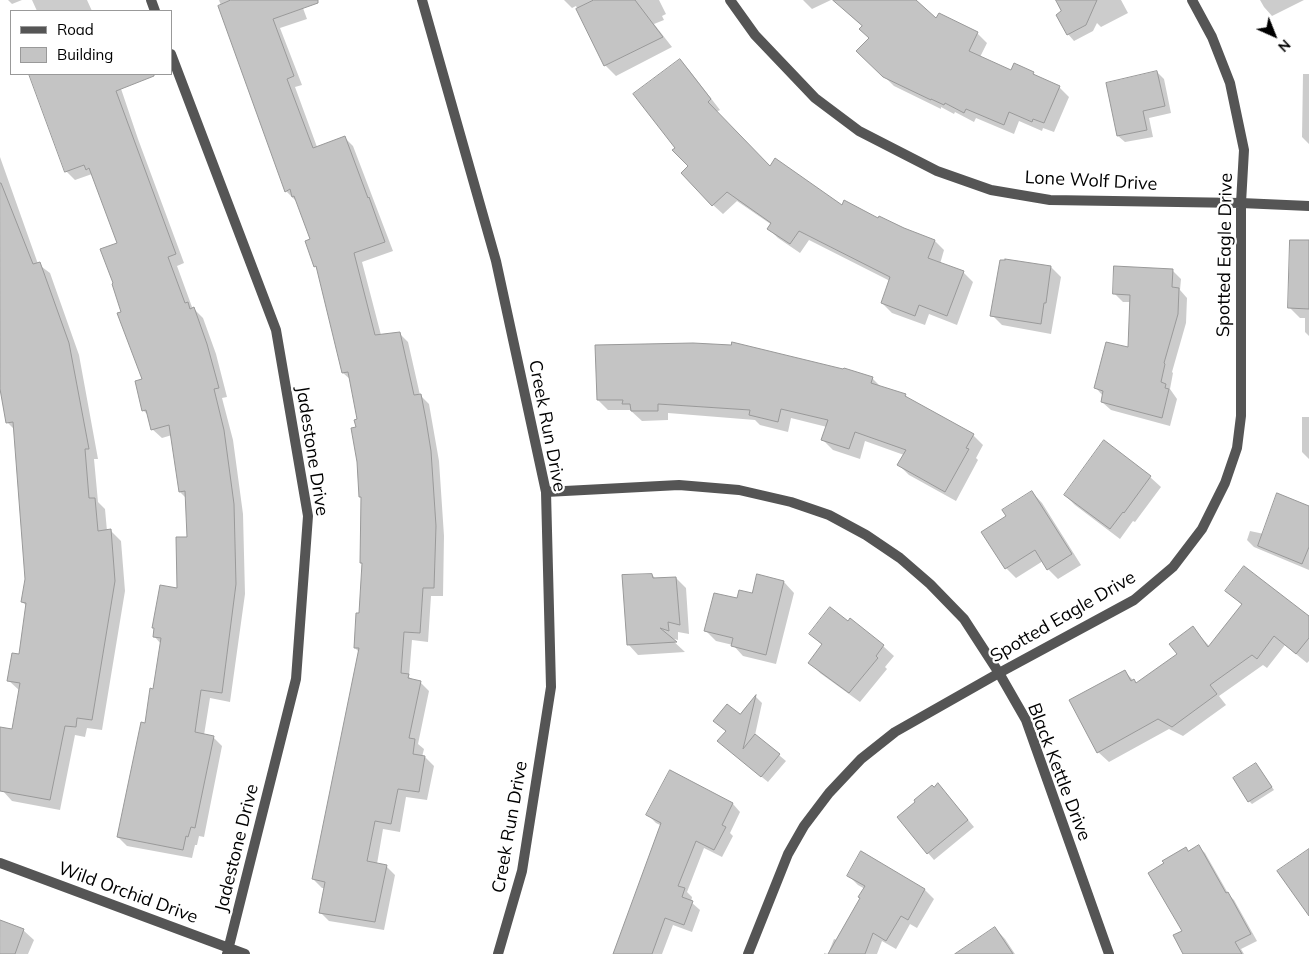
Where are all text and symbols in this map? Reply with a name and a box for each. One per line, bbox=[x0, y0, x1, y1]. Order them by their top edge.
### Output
legend bbox=[10, 10, 172, 75]
north arrow bbox=[1249, 10, 1299, 60]
text: Road bbox=[57, 20, 94, 39]
text: N bbox=[1274, 36, 1294, 56]
text: Building bbox=[57, 45, 113, 64]
street label: Lone Wolf Drive bbox=[1024, 167, 1158, 195]
street label: Spotted Eagle Drive bbox=[1213, 173, 1237, 337]
street label: Creek Run Drive bbox=[524, 358, 570, 494]
street label: Jadestone Drive bbox=[291, 385, 333, 517]
street label: Spotted Eagle Drive bbox=[987, 567, 1139, 667]
street label: Black Kettle Drive bbox=[1023, 700, 1095, 844]
street label: Creek Run Drive bbox=[488, 759, 532, 895]
street label: Jadestone Drive bbox=[211, 782, 263, 914]
street label: Wild Orchid Drive bbox=[55, 858, 201, 928]

